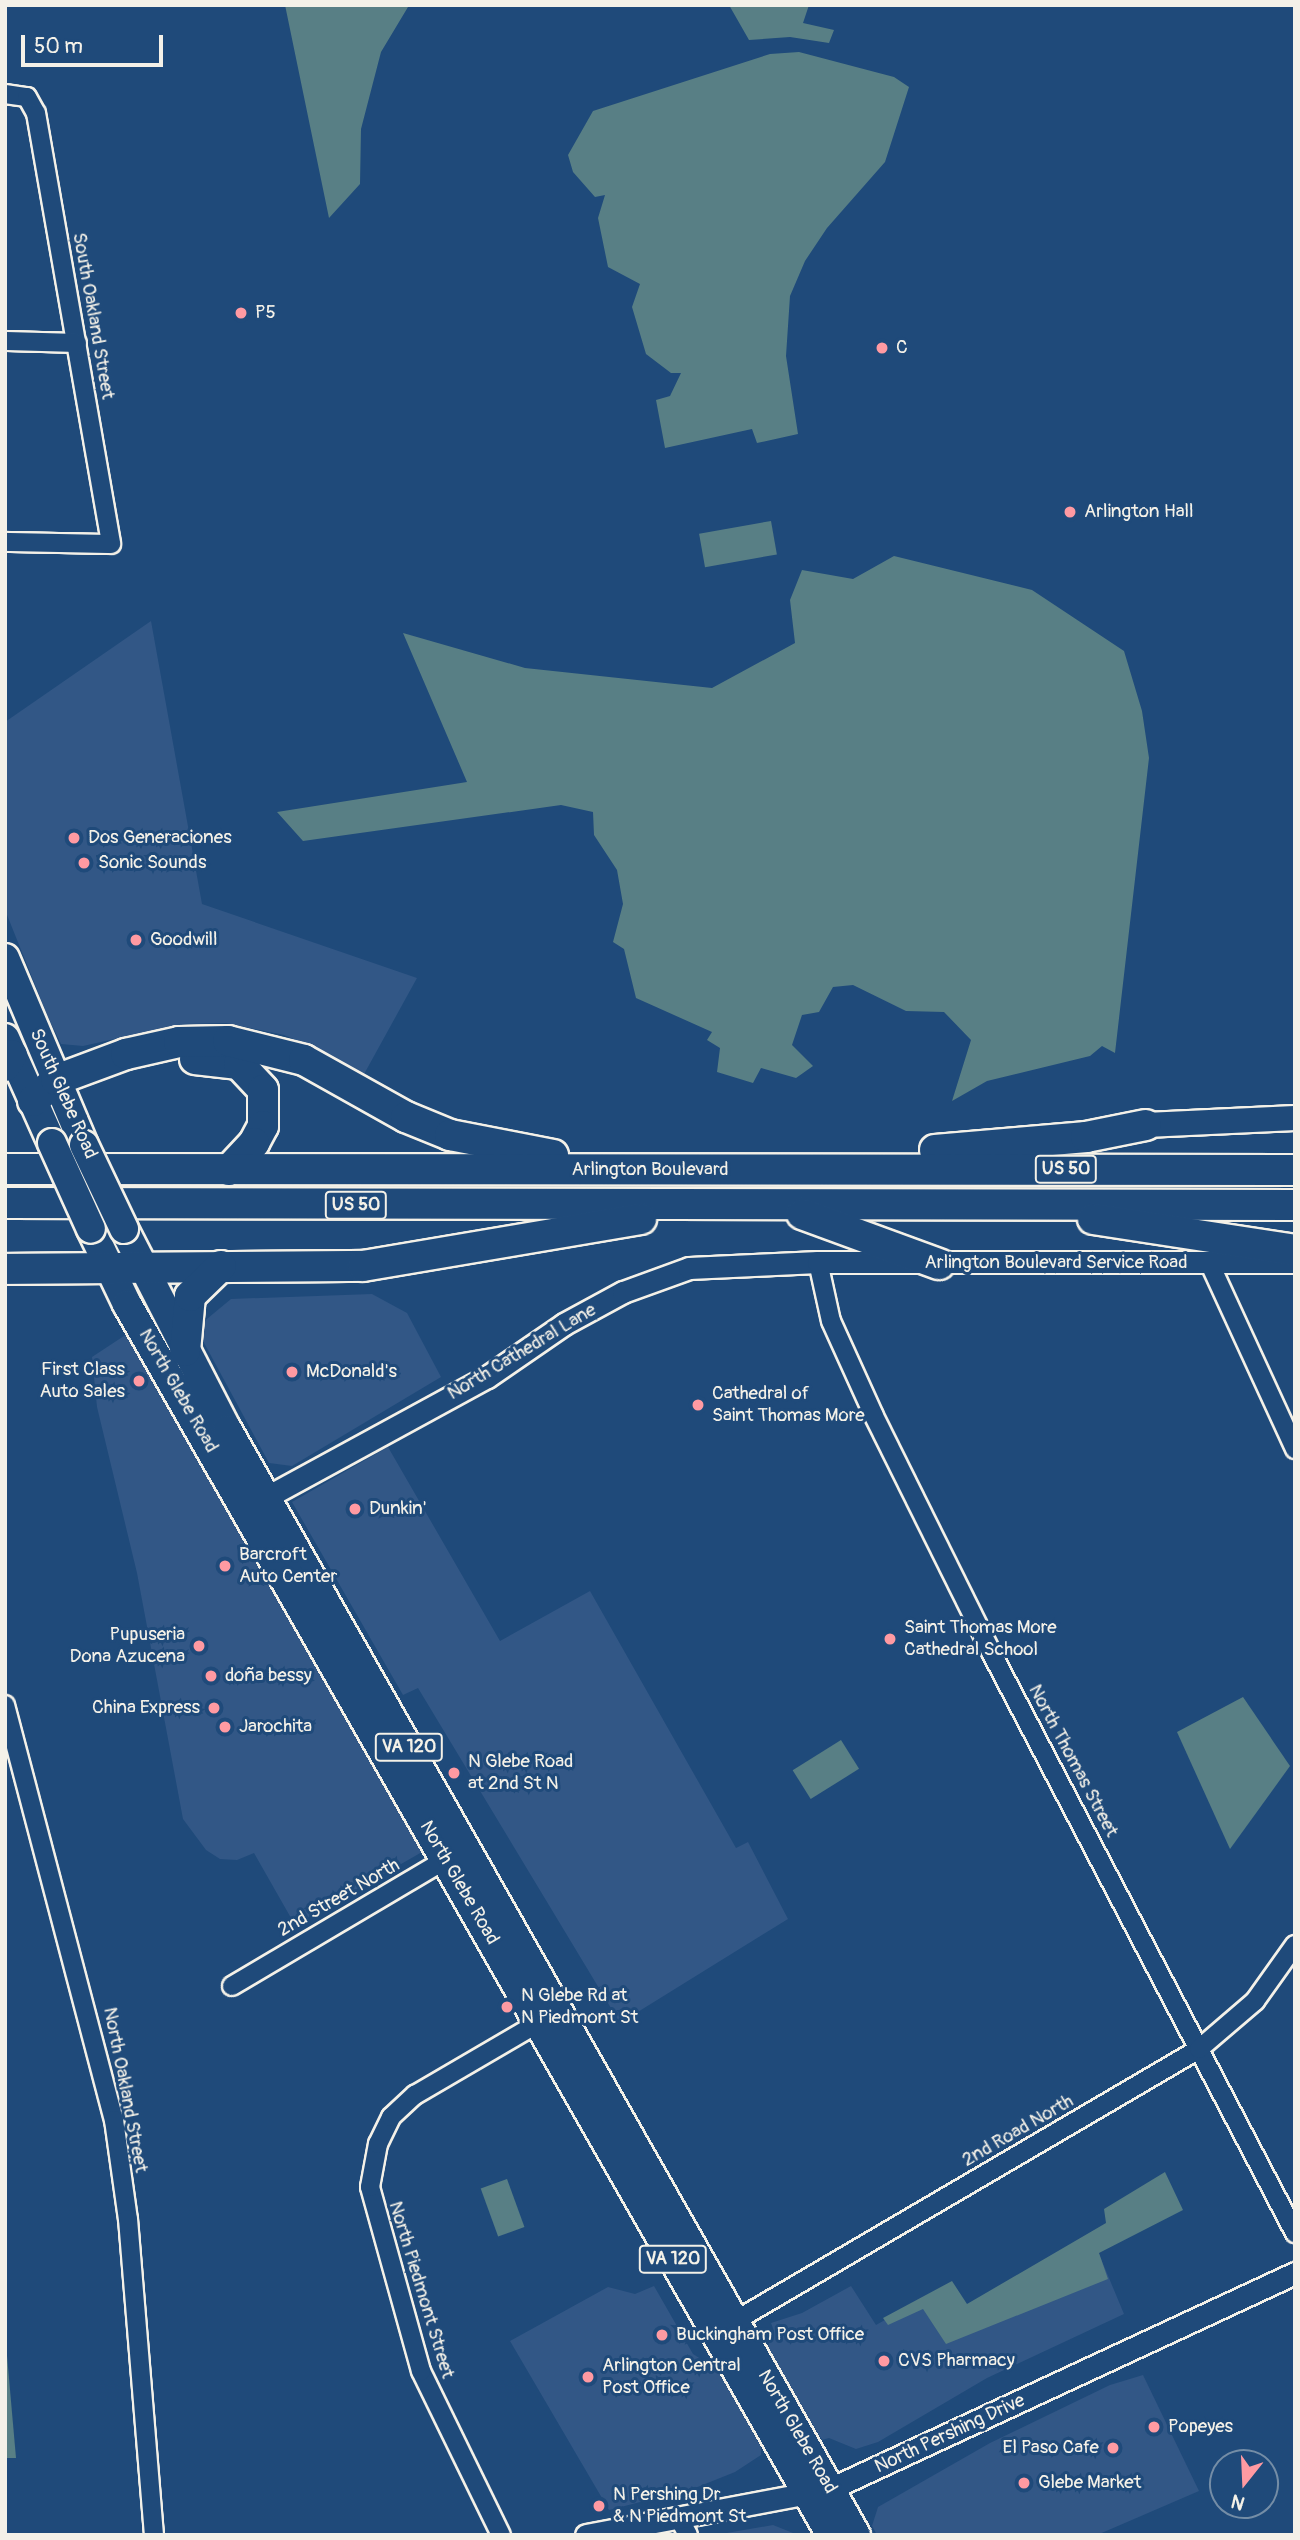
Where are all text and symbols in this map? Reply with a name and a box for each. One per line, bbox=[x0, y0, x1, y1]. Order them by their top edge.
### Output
scale bar bbox=[24, 21, 166, 65]
text: 50 m bbox=[34, 33, 83, 60]
street label: South Oakland Street bbox=[67, 231, 119, 401]
place label: P5 bbox=[255, 302, 276, 324]
marker: P5 bbox=[233, 305, 249, 321]
place label: C bbox=[896, 337, 908, 359]
marker: C bbox=[874, 340, 890, 356]
place label: Arlington Hall bbox=[1084, 501, 1194, 523]
marker: Arlington Hall bbox=[1062, 504, 1078, 520]
place label: Dos Generaciones bbox=[88, 827, 232, 849]
marker: Dos Generaciones bbox=[66, 830, 82, 846]
place label: Sonic Sounds bbox=[98, 852, 206, 874]
marker: Sonic Sounds bbox=[76, 855, 92, 871]
place label: Goodwill bbox=[150, 929, 218, 951]
marker: Goodwill bbox=[128, 932, 144, 948]
street label: South Glebe Road bbox=[24, 1025, 102, 1163]
road number: US 50 bbox=[1034, 1154, 1098, 1184]
street label: Arlington Boulevard bbox=[571, 1159, 729, 1181]
road number: US 50 bbox=[324, 1190, 388, 1220]
street label: Arlington Boulevard Service Road bbox=[925, 1252, 1187, 1274]
street label: North Cathedral Lane bbox=[444, 1299, 600, 1405]
street label: North Glebe Road bbox=[133, 1325, 223, 1457]
place label: First Class Auto Sales bbox=[40, 1359, 125, 1403]
place label: McDonald's bbox=[306, 1361, 397, 1383]
marker: McDonald's bbox=[284, 1364, 300, 1380]
marker: First Class Auto Sales bbox=[131, 1373, 147, 1389]
place label: Cathedral of Saint Thomas More bbox=[712, 1383, 865, 1427]
marker: Cathedral of Saint Thomas More bbox=[690, 1397, 706, 1413]
place label: Dunkin' bbox=[369, 1498, 426, 1520]
marker: Dunkin' bbox=[347, 1501, 363, 1517]
place label: Barcroft Auto Center bbox=[239, 1544, 337, 1588]
marker: Barcroft Auto Center bbox=[217, 1558, 233, 1574]
place label: Saint Thomas More Cathedral School bbox=[904, 1617, 1057, 1661]
place label: Pupuseria Dona Azucena bbox=[70, 1624, 185, 1668]
marker: Saint Thomas More Cathedral School bbox=[882, 1631, 898, 1647]
marker: Pupuseria Dona Azucena bbox=[191, 1638, 207, 1654]
place label: doña bessy bbox=[225, 1665, 312, 1687]
marker: doña bessy bbox=[203, 1668, 219, 1684]
street label: North Thomas Street bbox=[1023, 1681, 1123, 1841]
place label: China Express bbox=[92, 1697, 200, 1719]
marker: China Express bbox=[206, 1700, 222, 1716]
place label: Jarochita bbox=[239, 1716, 312, 1738]
marker: Jarochita bbox=[217, 1719, 233, 1735]
road number: VA 120 bbox=[374, 1732, 444, 1762]
place label: N Glebe Road at 2nd St N bbox=[468, 1751, 573, 1795]
marker: N Glebe Road at 2nd St N bbox=[446, 1765, 462, 1781]
street label: North Glebe Road bbox=[414, 1817, 504, 1949]
street label: 2nd Street North bbox=[274, 1854, 404, 1942]
place label: N Glebe Rd at N Piedmont St bbox=[521, 1985, 638, 2029]
marker: N Glebe Rd at N Piedmont St bbox=[499, 1999, 515, 2015]
street label: North Oakland Street bbox=[98, 2005, 152, 2175]
street label: 2nd Road North bbox=[958, 2090, 1078, 2172]
street label: North Piedmont Street bbox=[383, 2199, 459, 2381]
road number: VA 120 bbox=[638, 2244, 708, 2274]
place label: Buckingham Post Office bbox=[676, 2324, 864, 2346]
marker: Buckingham Post Office bbox=[654, 2327, 670, 2343]
place label: CVS Pharmacy bbox=[898, 2350, 1015, 2372]
marker: CVS Pharmacy bbox=[876, 2353, 892, 2369]
place label: Arlington Central Post Office bbox=[602, 2355, 741, 2399]
street label: North Glebe Road bbox=[752, 2366, 842, 2498]
marker: Arlington Central Post Office bbox=[580, 2369, 596, 2385]
street label: North Pershing Drive bbox=[871, 2389, 1029, 2479]
place label: Popeyes bbox=[1168, 2416, 1233, 2438]
marker: Popeyes bbox=[1146, 2419, 1162, 2435]
place label: El Paso Cafe bbox=[1003, 2437, 1099, 2459]
marker: El Paso Cafe bbox=[1105, 2440, 1121, 2456]
north arrow bbox=[1209, 2449, 1279, 2519]
place label: Glebe Market bbox=[1038, 2472, 1141, 2494]
marker: Glebe Market bbox=[1016, 2475, 1032, 2491]
place label: N Pershing Dr & N Piedmont St bbox=[613, 2484, 746, 2528]
text: N bbox=[1228, 2489, 1248, 2515]
marker: N Pershing Dr & N Piedmont St bbox=[591, 2498, 607, 2514]

